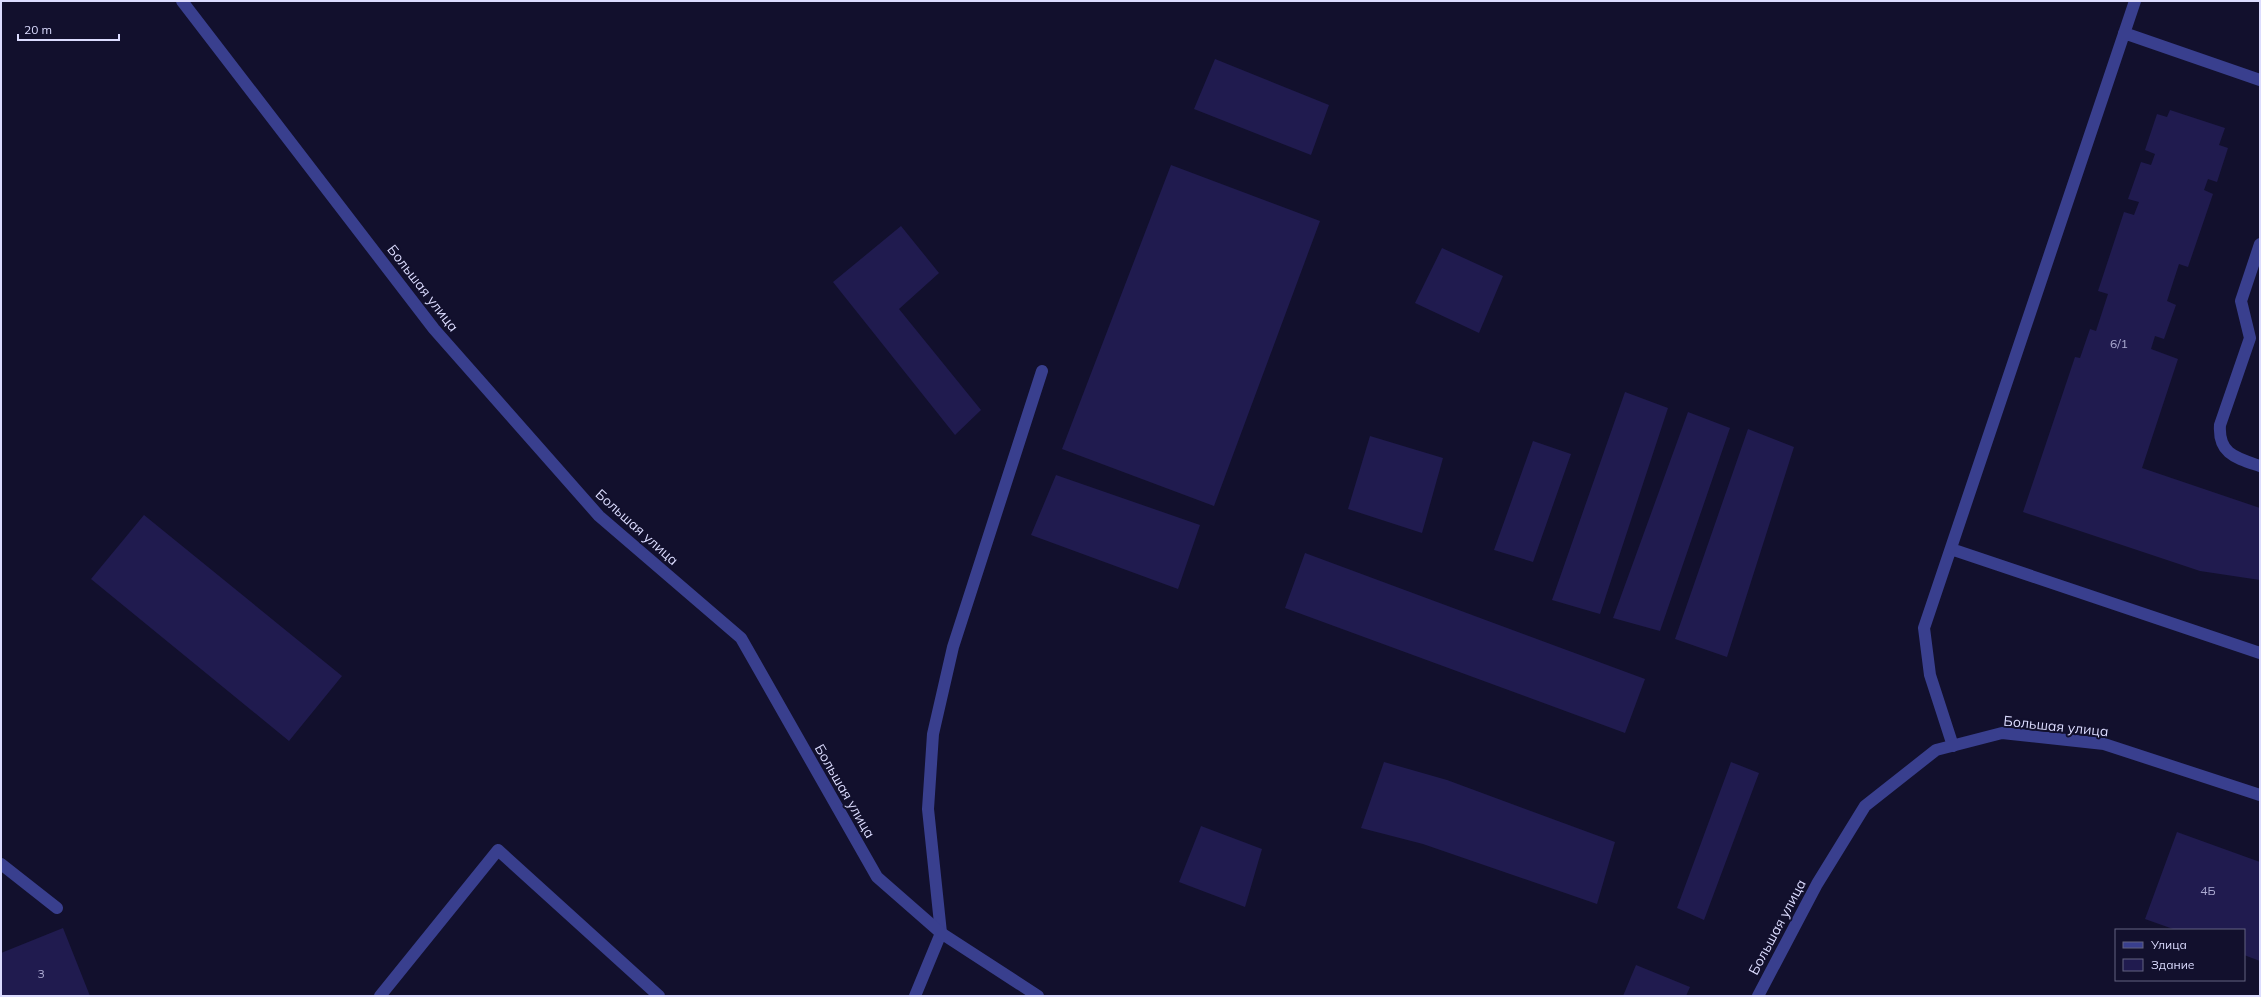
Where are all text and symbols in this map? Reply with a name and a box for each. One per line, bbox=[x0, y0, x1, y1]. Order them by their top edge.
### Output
scale bar bbox=[18, 16, 119, 42]
text: 20 m bbox=[24, 22, 52, 37]
street label: Большая улица bbox=[383, 241, 463, 335]
house number: 6/1 bbox=[2110, 336, 2128, 351]
street label: Большая улица bbox=[592, 485, 682, 569]
street label: Большая улица bbox=[2003, 712, 2109, 740]
street label: Большая улица bbox=[811, 741, 879, 841]
street label: Большая улица bbox=[1744, 876, 1810, 978]
house number: 4Б bbox=[2200, 883, 2216, 898]
legend bbox=[2115, 929, 2245, 981]
text: Улица bbox=[2150, 937, 2187, 952]
text: Здание bbox=[2151, 957, 2195, 972]
house number: 3 bbox=[37, 966, 45, 981]

